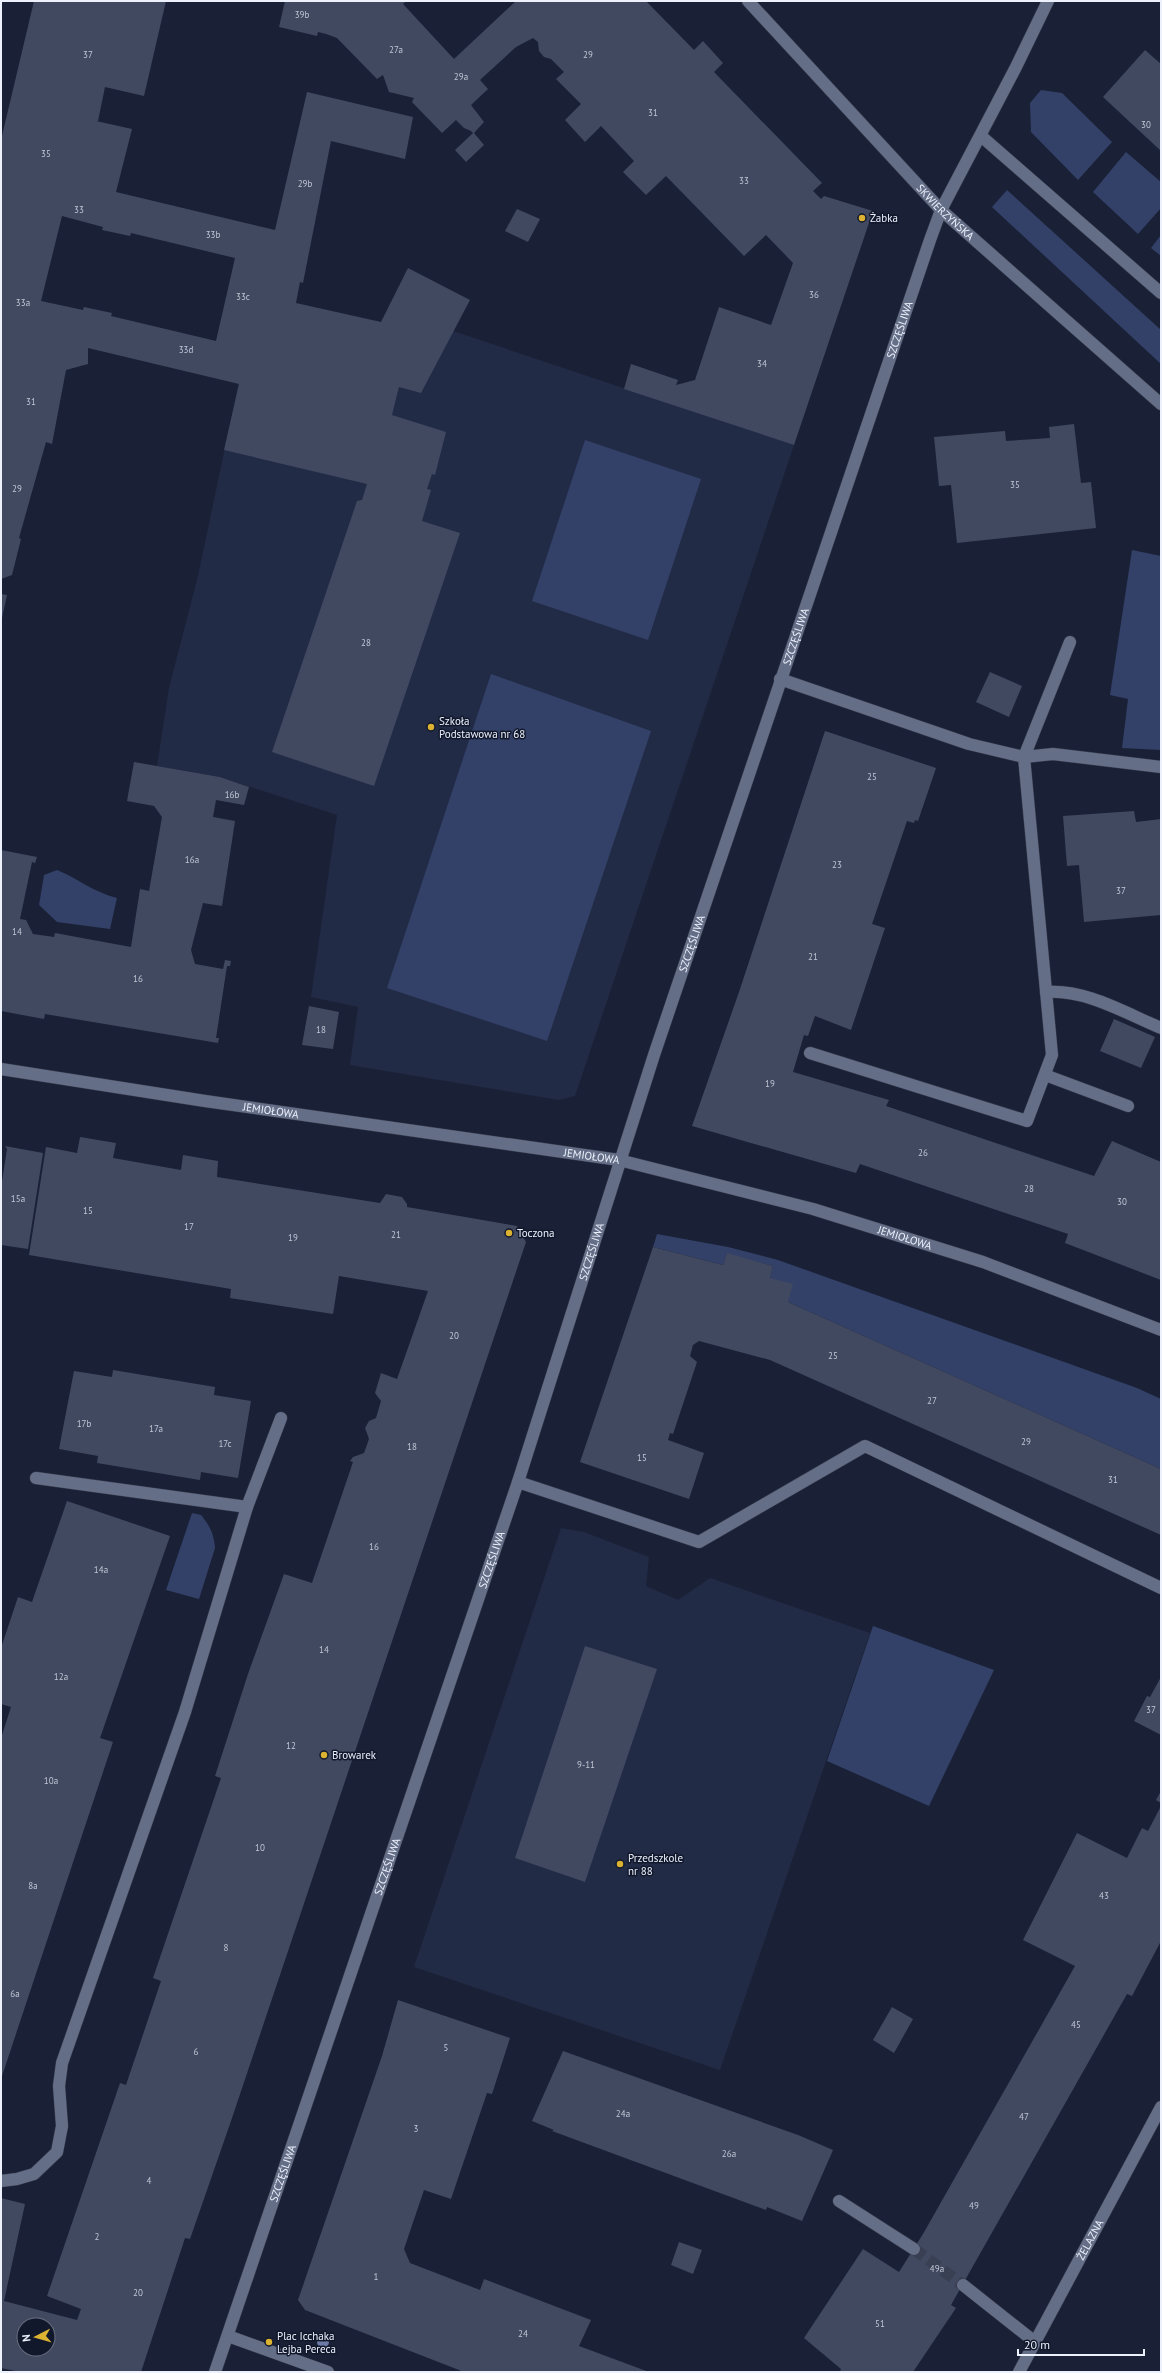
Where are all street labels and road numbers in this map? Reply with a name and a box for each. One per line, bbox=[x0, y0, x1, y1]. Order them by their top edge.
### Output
street label: SKWIERZYŃSKA bbox=[913, 181, 978, 243]
street label: SZCZĘŚLIWA bbox=[883, 299, 916, 360]
street label: SZCZĘŚLIWA bbox=[780, 606, 812, 667]
street label: SZCZĘŚLIWA bbox=[676, 913, 708, 974]
street label: JEMIOŁOWA bbox=[241, 1099, 300, 1121]
street label: JEMIOŁOWA bbox=[562, 1145, 621, 1167]
street label: SZCZĘŚLIWA bbox=[576, 1221, 607, 1282]
street label: JEMIOŁOWA bbox=[875, 1222, 934, 1253]
street label: SZCZĘŚLIWA bbox=[475, 1529, 508, 1590]
street label: SZCZĘŚLIWA bbox=[371, 1836, 403, 1897]
street label: SZCZĘŚLIWA bbox=[266, 2142, 299, 2204]
street label: ŻELAZNA bbox=[1073, 2217, 1107, 2262]

